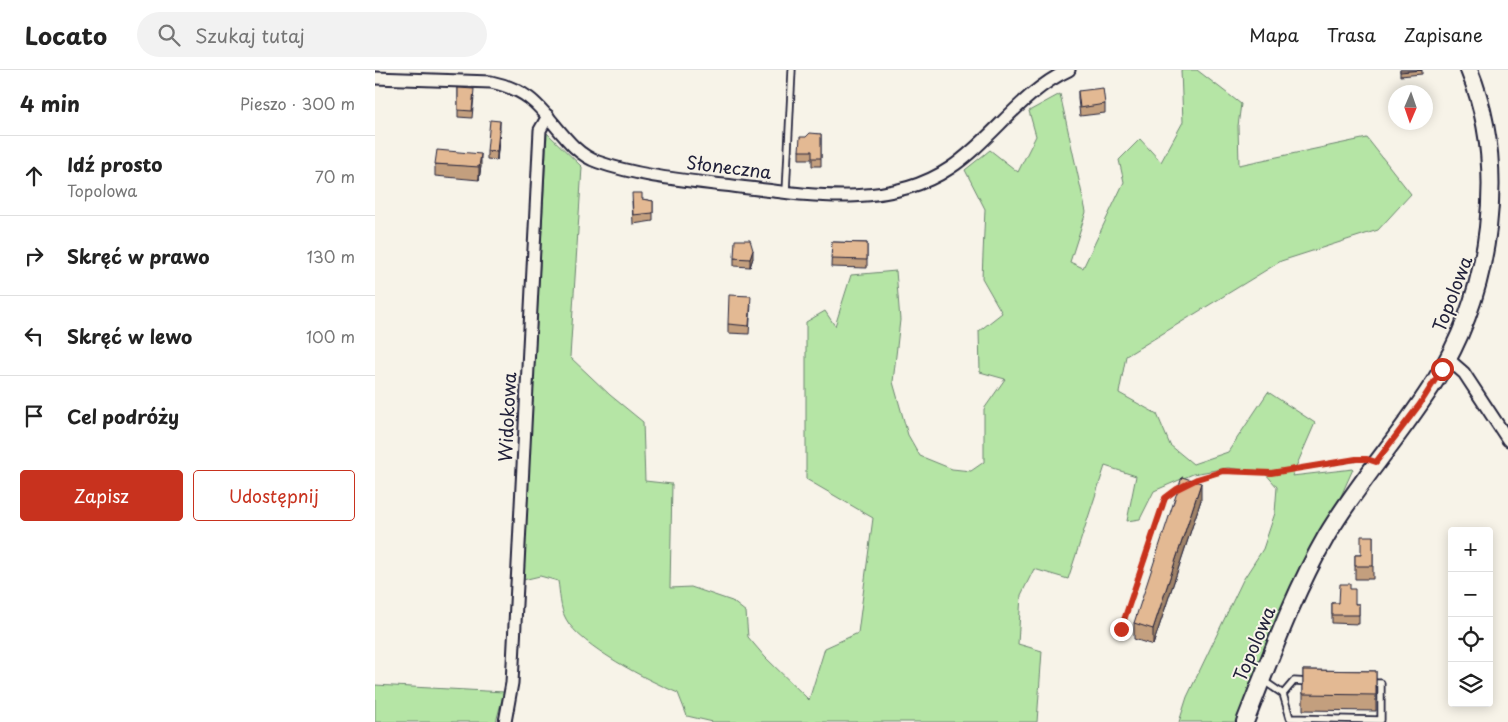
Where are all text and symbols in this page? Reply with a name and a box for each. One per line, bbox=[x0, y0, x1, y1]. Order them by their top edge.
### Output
search box bbox=[137, 12, 487, 57]
text: Locato bbox=[25, 17, 107, 53]
icon: search bbox=[155, 21, 183, 49]
text: Szukaj tutaj bbox=[195, 21, 305, 49]
text: Mapa bbox=[1249, 21, 1299, 48]
text: Trasa bbox=[1327, 21, 1376, 48]
text: Zapisane bbox=[1404, 21, 1483, 48]
north arrow bbox=[1388, 85, 1433, 130]
text: 4 min bbox=[20, 87, 80, 119]
text: Pieszo · 300 m bbox=[240, 91, 355, 115]
street label: Słoneczna bbox=[685, 148, 774, 185]
text: Idź prosto bbox=[67, 150, 163, 178]
icon: ahead bbox=[20, 162, 48, 190]
text: 70 m bbox=[315, 164, 355, 188]
text: Topolowa bbox=[67, 178, 137, 202]
icon: right bbox=[20, 242, 48, 270]
text: Skręć w prawo bbox=[67, 242, 210, 270]
text: 130 m bbox=[307, 244, 355, 268]
street label: Topolowa bbox=[1425, 251, 1479, 335]
icon: left bbox=[20, 322, 48, 350]
text: Skręć w lewo bbox=[67, 322, 192, 350]
text: 100 m bbox=[306, 324, 355, 348]
route start bbox=[1431, 358, 1454, 381]
street label: Widokowa bbox=[491, 371, 522, 462]
icon: arrive bbox=[20, 402, 48, 430]
text: Cel podróży bbox=[67, 402, 179, 430]
button: Zapisz bbox=[20, 470, 183, 521]
button: Udostępnij bbox=[193, 470, 355, 521]
map controls bbox=[1448, 527, 1493, 707]
button: + bbox=[1448, 527, 1493, 572]
button: − bbox=[1448, 572, 1493, 617]
street label: Topolowa bbox=[1226, 601, 1282, 685]
button: locate bbox=[1448, 617, 1493, 662]
route end bbox=[1110, 618, 1133, 641]
button: layers bbox=[1448, 662, 1493, 707]

